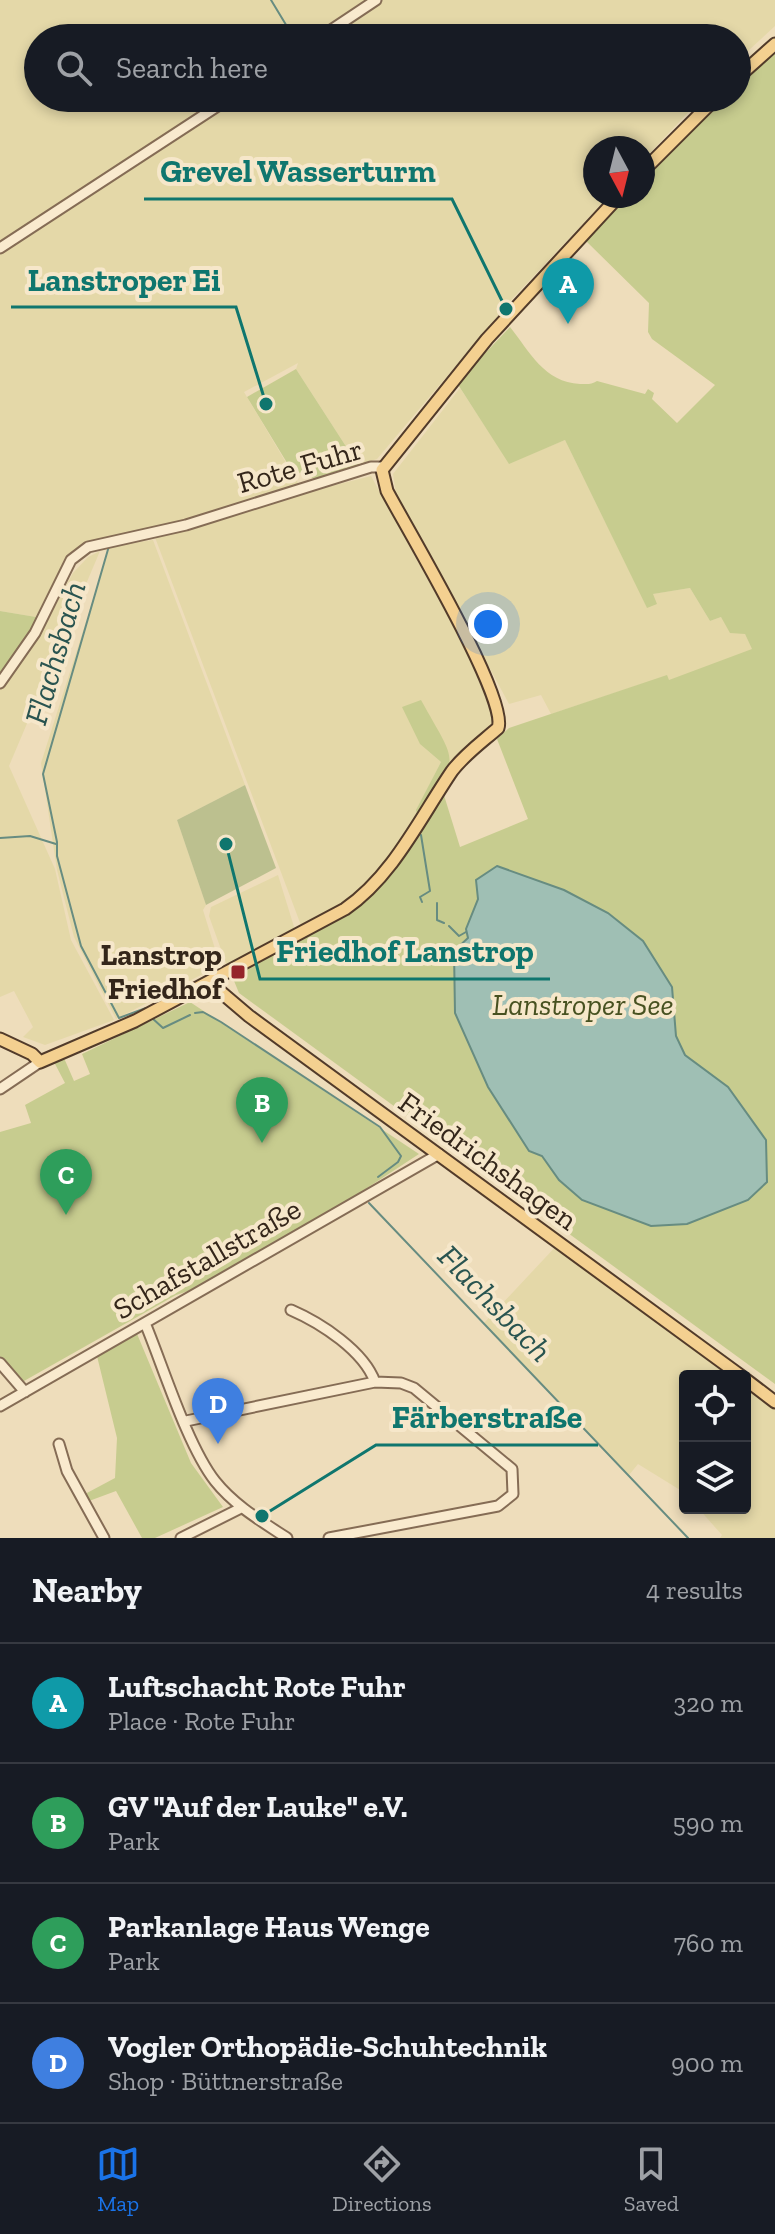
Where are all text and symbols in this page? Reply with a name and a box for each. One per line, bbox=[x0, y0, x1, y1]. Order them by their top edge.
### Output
search box bbox=[24, 24, 751, 112]
icon: search bbox=[52, 46, 96, 90]
text: Search here bbox=[116, 50, 268, 86]
north arrow bbox=[583, 136, 655, 208]
callout: Grevel Wasserturm bbox=[144, 143, 452, 199]
text: Grevel Wasserturm bbox=[160, 152, 436, 190]
callout: Lanstroper Ei bbox=[11, 251, 236, 307]
pin: A bbox=[542, 258, 594, 324]
text: Lanstroper Ei bbox=[27, 261, 221, 299]
street label: Rote Fuhr bbox=[233, 431, 367, 501]
water label: Flachsbach bbox=[16, 577, 94, 729]
your location bbox=[468, 604, 508, 644]
callout: Friedhof Lanstrop bbox=[260, 923, 550, 979]
text: Friedhof Lanstrop bbox=[276, 932, 534, 970]
place label: Lanstrop Friedhof bbox=[101, 937, 225, 1007]
marker: Lanstrop Friedhof bbox=[229, 963, 247, 981]
park label: Lanstroper See bbox=[492, 987, 674, 1023]
pin: B bbox=[236, 1077, 288, 1143]
street label: Friedrichshagen bbox=[392, 1084, 584, 1238]
pin: C bbox=[40, 1149, 92, 1215]
street label: Schafstallstraße bbox=[107, 1191, 307, 1327]
water label: Flachsbach bbox=[430, 1237, 560, 1369]
map controls bbox=[679, 1370, 751, 1514]
button: locate bbox=[679, 1370, 751, 1442]
pin: D bbox=[192, 1378, 244, 1444]
callout: Färberstraße bbox=[376, 1389, 598, 1445]
text: Färberstraße bbox=[392, 1398, 582, 1436]
button: layers bbox=[679, 1442, 751, 1514]
text: Nearby bbox=[32, 1570, 142, 1611]
text: 4 results bbox=[646, 1574, 743, 1606]
text: Luftschacht Rote Fuhr bbox=[108, 1669, 406, 1705]
text: A bbox=[49, 1687, 67, 1719]
text: 320 m bbox=[674, 1687, 743, 1719]
text: Place · Rote Fuhr bbox=[108, 1705, 296, 1737]
text: GV "Auf der Lauke" e.V. bbox=[108, 1789, 408, 1825]
text: B bbox=[50, 1807, 66, 1839]
text: 590 m bbox=[673, 1807, 743, 1839]
text: Park bbox=[108, 1825, 160, 1857]
text: Parkanlage Haus Wenge bbox=[108, 1909, 430, 1945]
text: C bbox=[50, 1927, 66, 1959]
text: 760 m bbox=[674, 1927, 743, 1959]
text: Park bbox=[108, 1945, 160, 1977]
text: Vogler Orthopädie-Schuhtechnik bbox=[108, 2029, 547, 2065]
text: D bbox=[49, 2047, 67, 2079]
text: 900 m bbox=[671, 2047, 743, 2079]
text: Shop · Büttnerstraße bbox=[108, 2065, 343, 2097]
tab: Map bbox=[96, 2142, 140, 2217]
tab: Directions bbox=[332, 2142, 432, 2217]
tab: Saved bbox=[624, 2142, 679, 2217]

